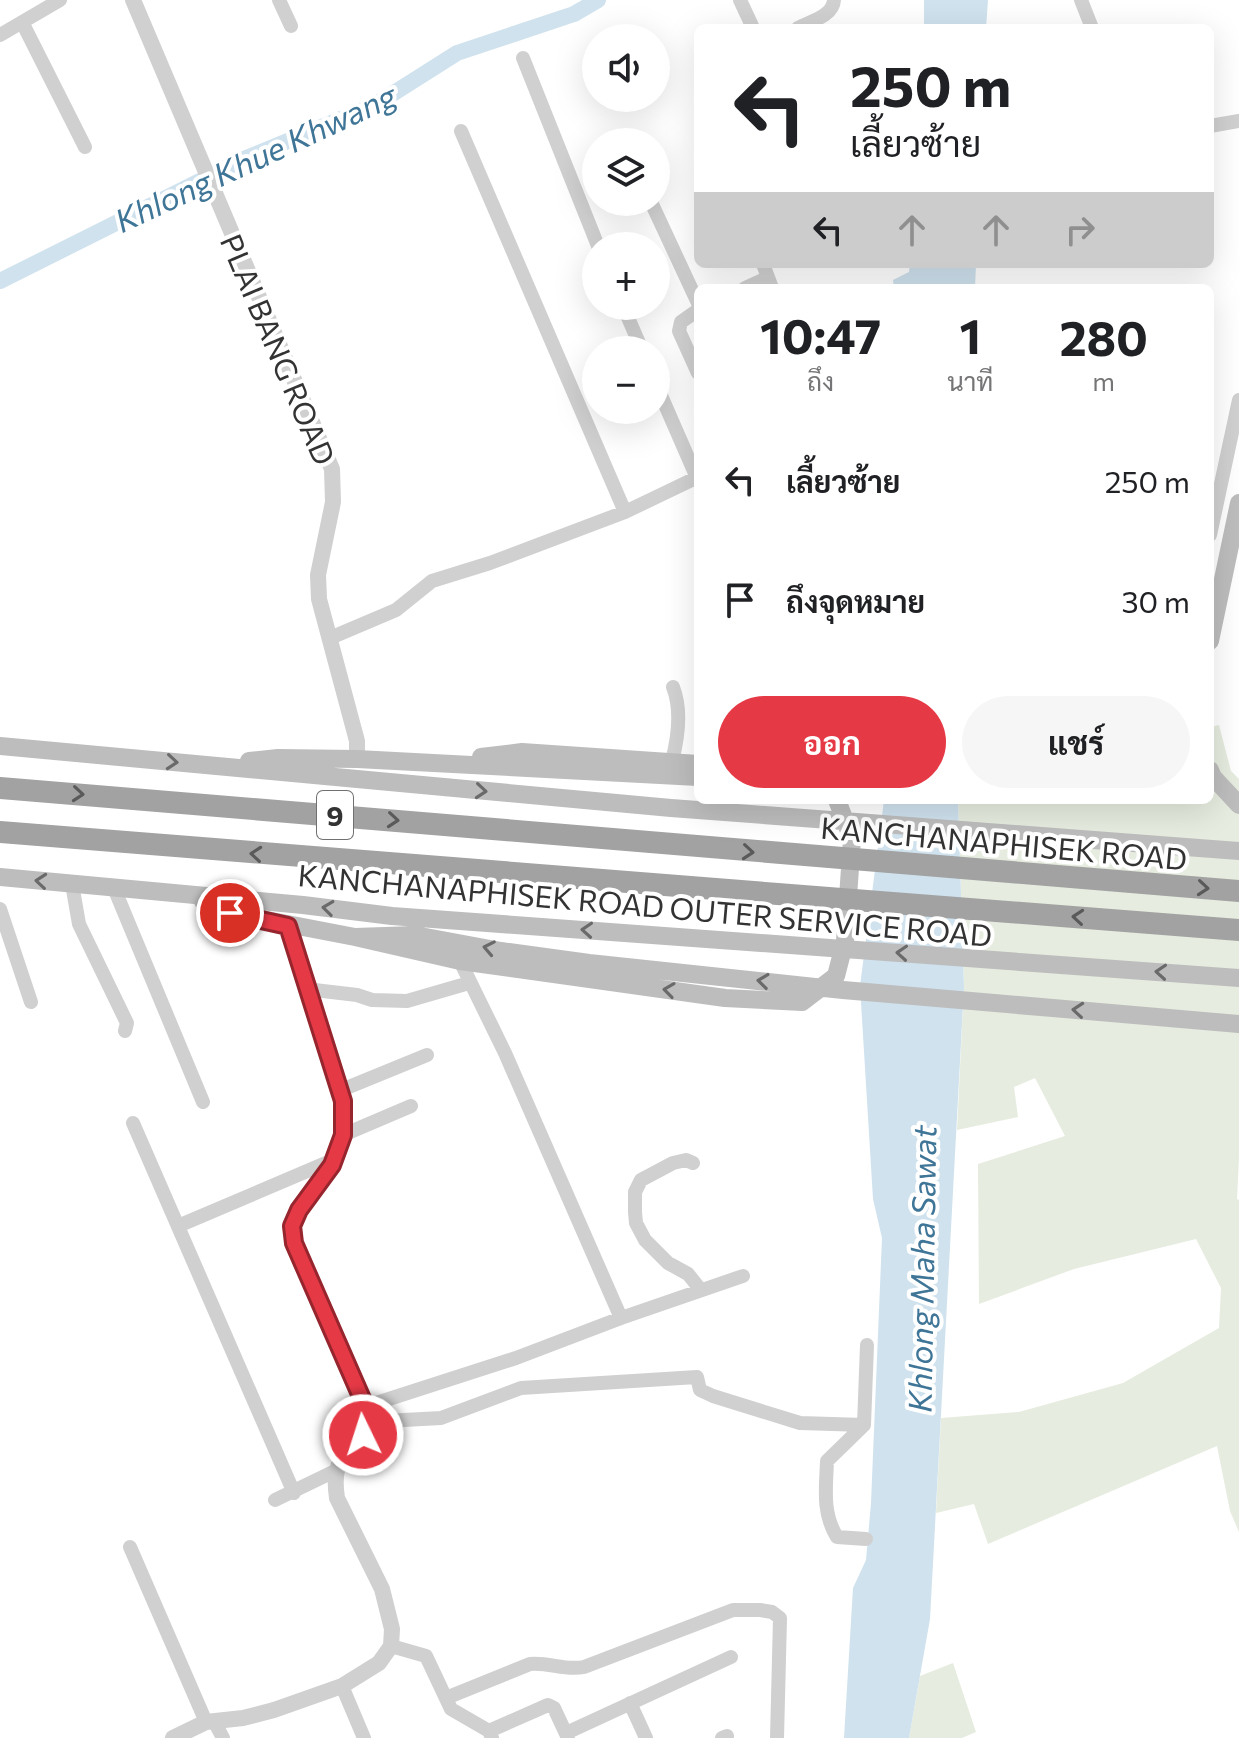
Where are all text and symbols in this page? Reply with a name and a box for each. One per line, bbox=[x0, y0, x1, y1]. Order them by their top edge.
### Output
map controls bbox=[582, 24, 670, 424]
button: sound bbox=[582, 24, 670, 112]
text: 250 m bbox=[850, 50, 1011, 119]
icon: left bbox=[718, 56, 822, 160]
water label: Khlong Khue Khwang bbox=[108, 73, 404, 240]
text: เลี้ยวซ้าย bbox=[850, 120, 981, 164]
button: layers bbox=[582, 128, 670, 216]
icon: left bbox=[806, 208, 850, 252]
icon: ahead bbox=[890, 208, 934, 252]
icon: ahead bbox=[974, 208, 1018, 252]
icon: right bbox=[1058, 208, 1102, 252]
street label: PLAI BANG ROAD bbox=[214, 228, 344, 470]
button: + bbox=[582, 232, 670, 320]
text: 10:47 bbox=[760, 305, 881, 364]
text: 1 bbox=[959, 305, 981, 364]
text: 280 bbox=[1059, 307, 1148, 366]
button: − bbox=[582, 336, 670, 424]
text: ถึง bbox=[807, 365, 834, 396]
text: นาที bbox=[947, 365, 993, 396]
text: m bbox=[1092, 365, 1115, 396]
icon: left bbox=[718, 458, 762, 502]
text: เลี้ยวซ้าย bbox=[786, 462, 900, 499]
text: 250 m bbox=[1105, 462, 1190, 499]
icon: arrive bbox=[718, 578, 762, 622]
text: ถึงจุดหมาย bbox=[786, 582, 925, 619]
text: 30 m bbox=[1121, 582, 1190, 619]
button: ออก bbox=[718, 696, 946, 788]
button: แชร์ bbox=[962, 696, 1190, 788]
one-way arrow bbox=[165, 753, 178, 770]
one-way arrow bbox=[475, 782, 488, 799]
one-way arrow bbox=[72, 786, 85, 803]
road number: 9 bbox=[317, 791, 353, 839]
street label: KANCHANAPHISEK ROAD bbox=[819, 808, 1189, 876]
one-way arrow bbox=[387, 811, 400, 828]
one-way arrow bbox=[742, 843, 755, 860]
one-way arrow bbox=[249, 846, 262, 863]
street label: KANCHANAPHISEK ROAD OUTER SERVICE ROAD bbox=[296, 855, 994, 953]
one-way arrow bbox=[34, 873, 47, 890]
pin bbox=[196, 879, 264, 947]
one-way arrow bbox=[1197, 879, 1210, 896]
icon: arrive bbox=[208, 891, 252, 935]
one-way arrow bbox=[321, 900, 335, 917]
one-way arrow bbox=[1071, 909, 1084, 926]
one-way arrow bbox=[580, 922, 593, 939]
one-way arrow bbox=[482, 941, 496, 958]
one-way arrow bbox=[895, 945, 908, 962]
one-way arrow bbox=[1154, 964, 1167, 981]
one-way arrow bbox=[756, 972, 769, 989]
one-way arrow bbox=[662, 982, 675, 999]
one-way arrow bbox=[1071, 1002, 1084, 1019]
water label: Khlong Maha Sawat bbox=[898, 1124, 944, 1413]
position arrow bbox=[321, 1393, 405, 1477]

